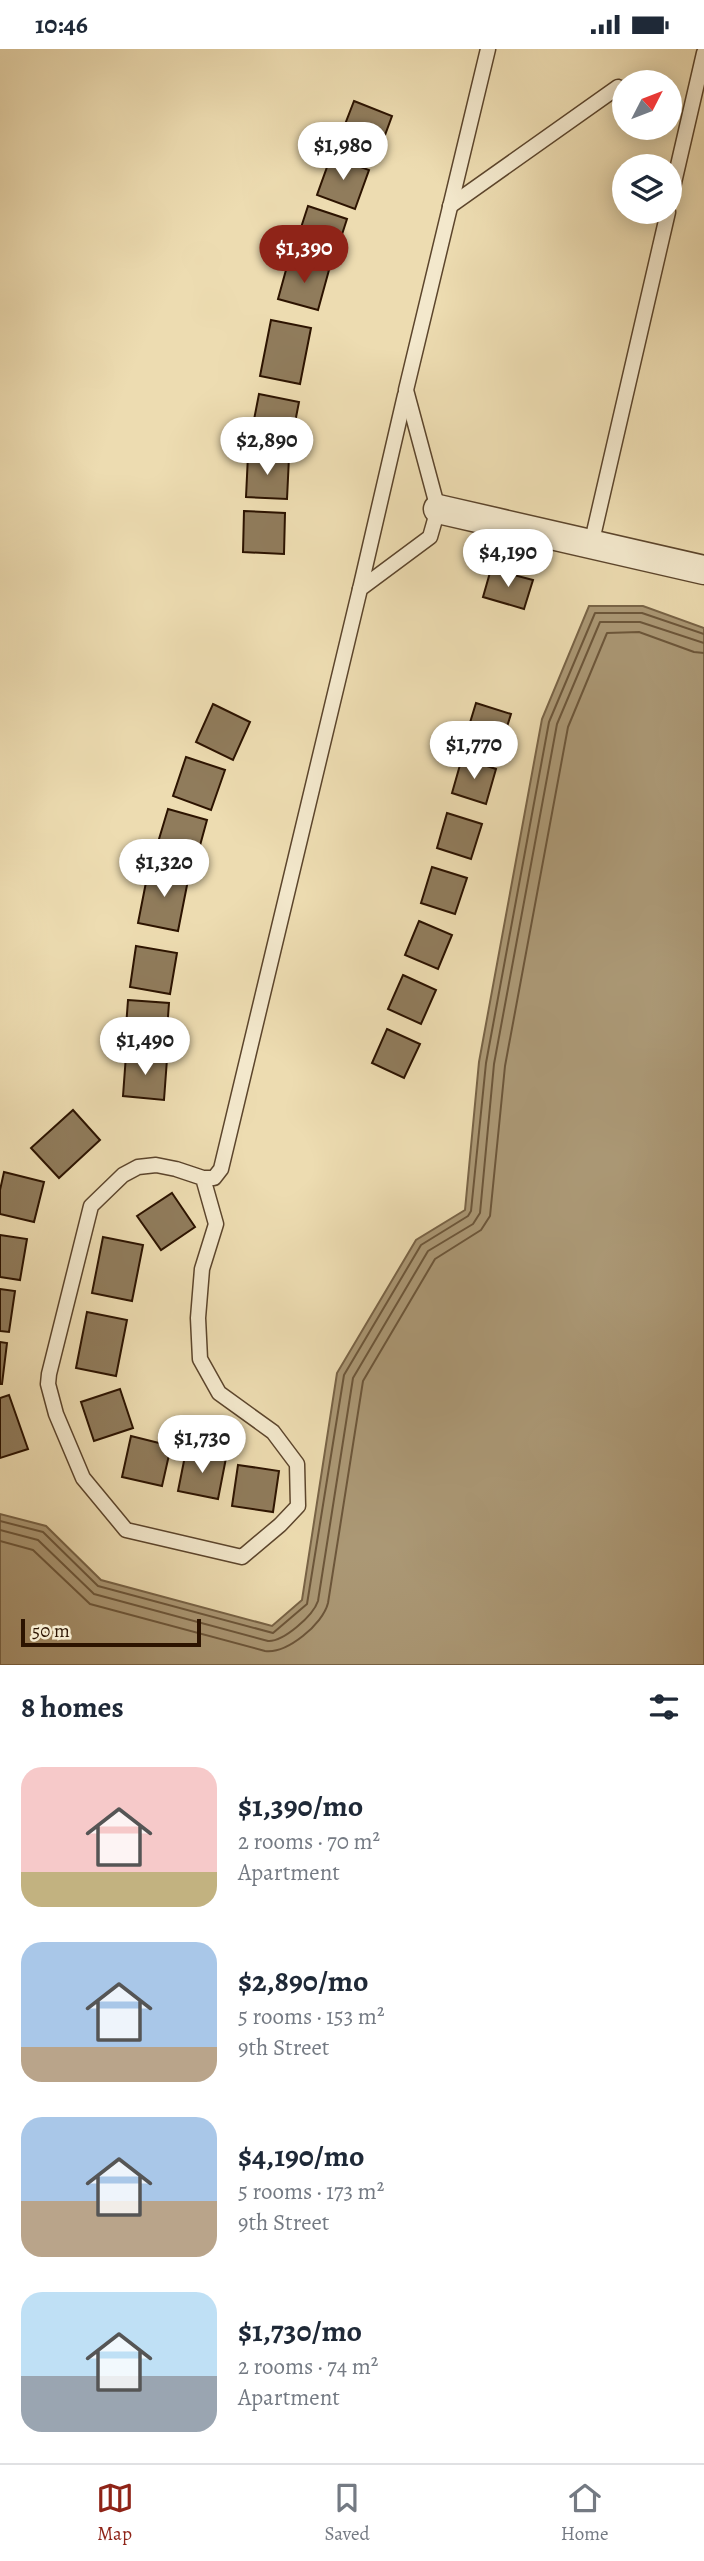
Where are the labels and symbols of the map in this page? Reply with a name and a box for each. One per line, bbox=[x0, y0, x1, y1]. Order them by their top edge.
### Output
north arrow bbox=[612, 70, 682, 140]
pin: $1,980 bbox=[286, 123, 400, 182]
pin: $1,390 bbox=[247, 225, 361, 285]
pin: $2,890 bbox=[210, 417, 324, 477]
pin: $4,190 bbox=[451, 529, 565, 589]
pin: $1,770 bbox=[417, 721, 531, 781]
pin: $1,320 bbox=[107, 839, 221, 899]
pin: $1,490 bbox=[88, 1017, 202, 1077]
pin: $1,730 bbox=[145, 1415, 259, 1475]
scale bar bbox=[21, 1616, 201, 1648]

